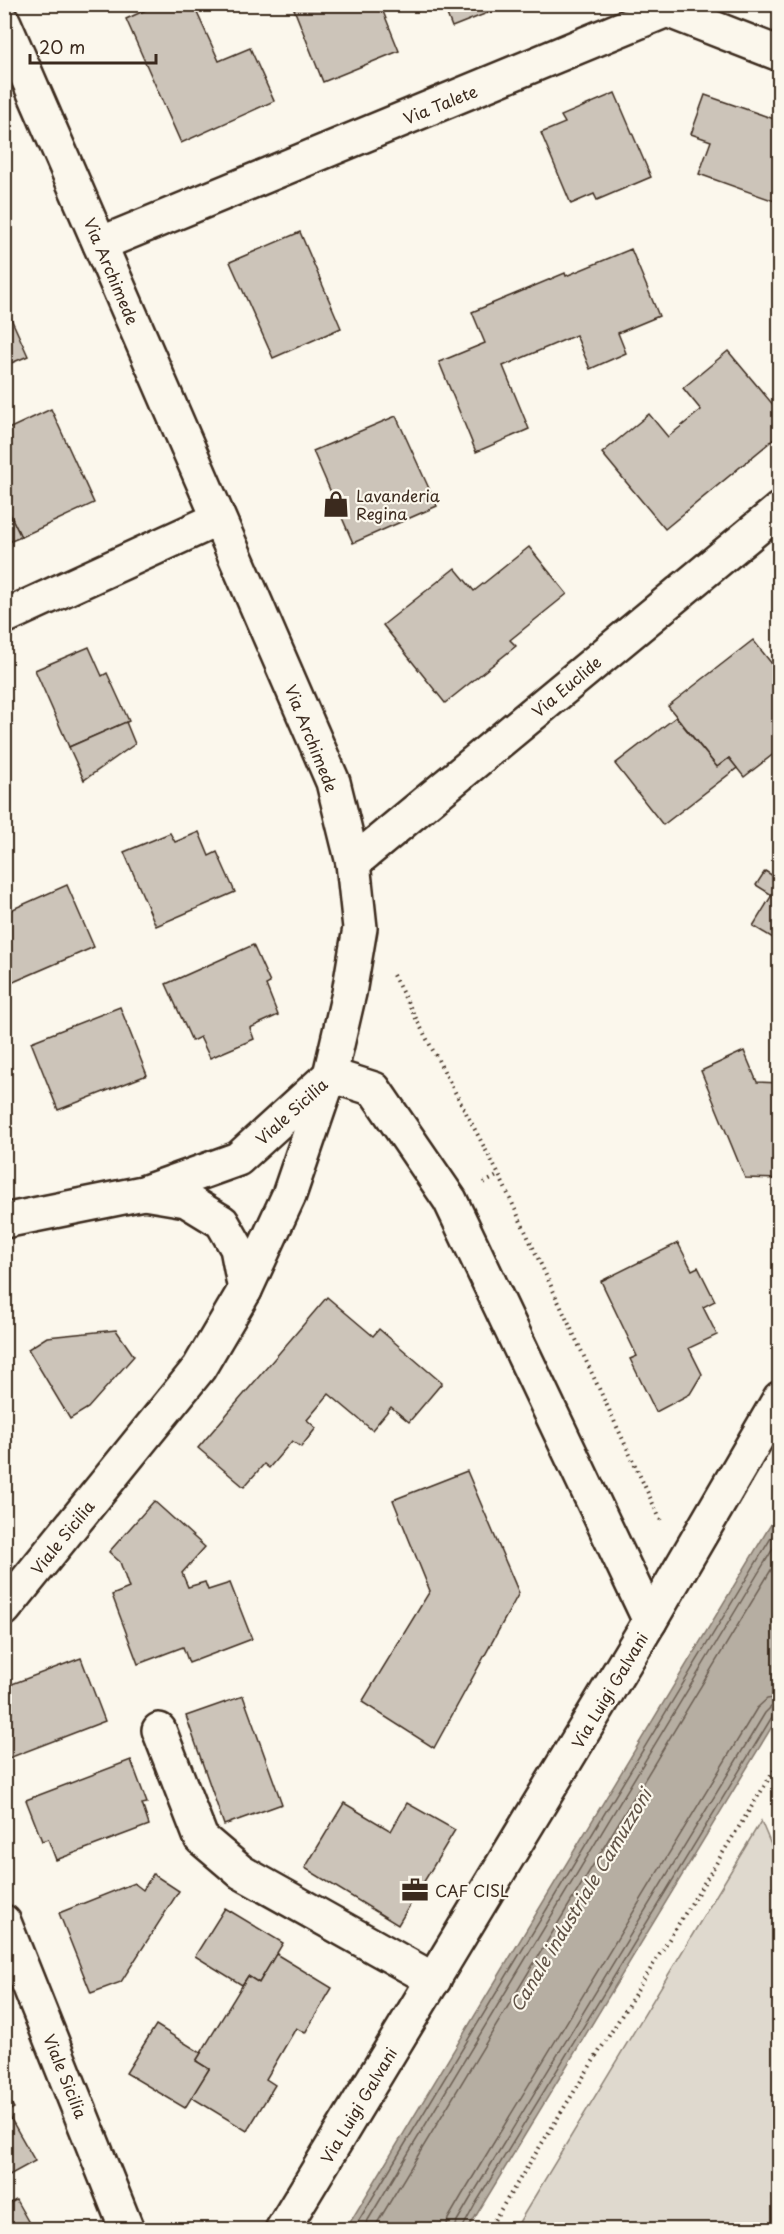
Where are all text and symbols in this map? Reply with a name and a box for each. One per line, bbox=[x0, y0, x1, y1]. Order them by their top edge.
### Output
scale bar bbox=[30, 27, 156, 65]
text: 20 m bbox=[39, 33, 85, 60]
street label: Via Talete bbox=[399, 78, 481, 130]
street label: Via Archimede bbox=[79, 214, 145, 328]
place label: Lavanderia Regina bbox=[356, 483, 440, 525]
shop icon: Lavanderia Regina bbox=[321, 489, 351, 519]
street label: Via Euclide bbox=[526, 650, 606, 722]
street label: Via Archimede bbox=[280, 681, 345, 796]
street label: Viale Sicilia bbox=[250, 1072, 332, 1150]
street label: Viale Sicilia bbox=[25, 1495, 100, 1579]
street label: Via Luigi Galvani bbox=[565, 1628, 653, 1752]
water label: Canale industriale Camuzzoni bbox=[503, 1781, 659, 2017]
office icon: CAF CISL bbox=[400, 1875, 430, 1905]
place label: CAF CISL bbox=[435, 1878, 509, 1902]
street label: Viale Sicilia bbox=[38, 2030, 94, 2122]
street label: Via Luigi Galvani bbox=[314, 2043, 402, 2167]

